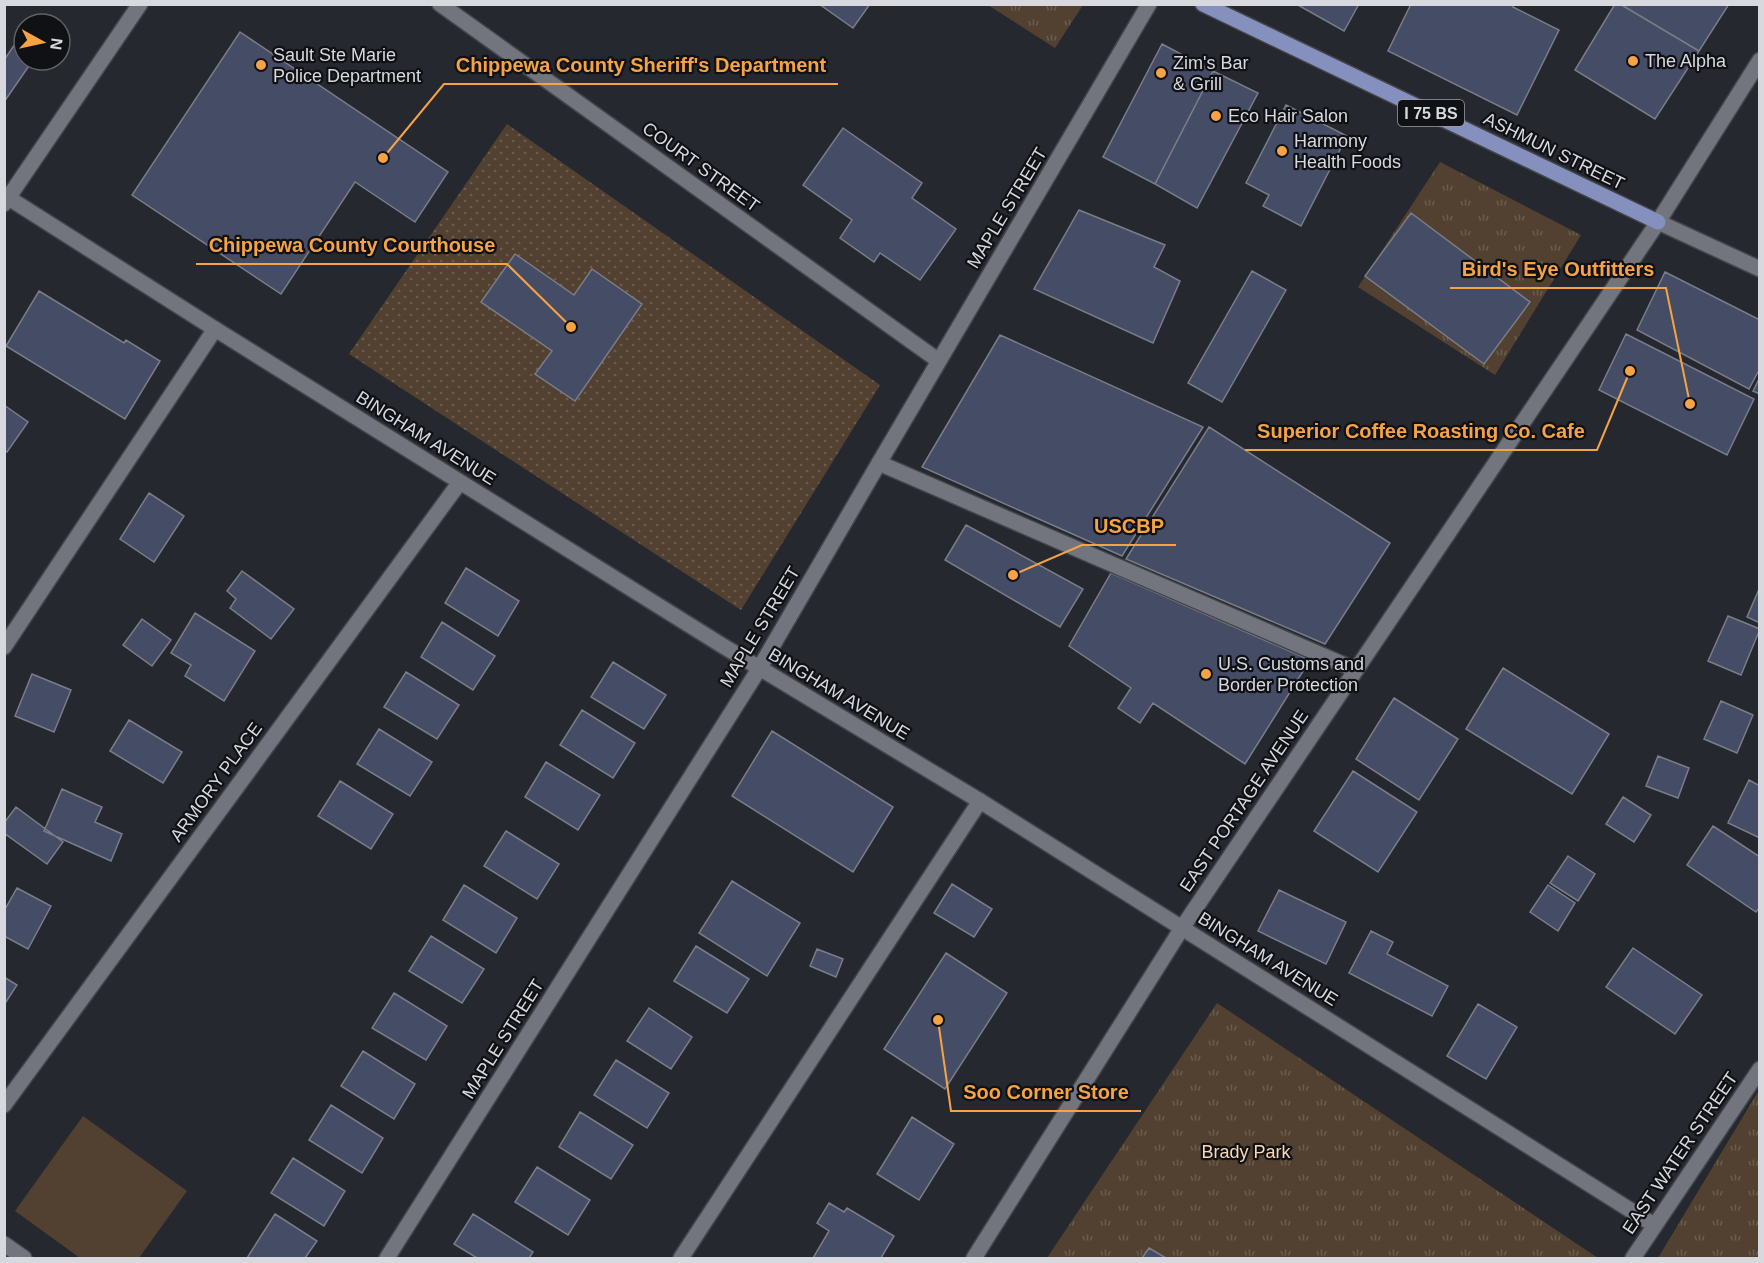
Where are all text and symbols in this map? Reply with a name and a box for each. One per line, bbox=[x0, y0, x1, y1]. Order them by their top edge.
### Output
north arrow bbox=[12, 12, 72, 72]
text: N bbox=[47, 37, 66, 51]
place label: Sault Ste Marie Police Department bbox=[273, 45, 421, 86]
callout: Chippewa County Sheriff's Department bbox=[444, 46, 838, 84]
place label: The Alpha bbox=[1645, 51, 1727, 71]
place label: Zim's Bar & Grill bbox=[1173, 53, 1248, 94]
text: Chippewa County Sheriff's Department bbox=[456, 54, 827, 76]
marker: The Alpha bbox=[1626, 54, 1640, 68]
marker: Sault Ste Marie Police Department bbox=[254, 58, 268, 72]
marker: Zim's Bar & Grill bbox=[1154, 66, 1168, 80]
road number: I 75 BS bbox=[1398, 100, 1464, 126]
place label: Eco Hair Salon bbox=[1228, 106, 1348, 126]
street label: ASHMUN STREET bbox=[1480, 108, 1628, 194]
marker: Eco Hair Salon bbox=[1209, 109, 1223, 123]
street label: COURT STREET bbox=[639, 118, 763, 216]
place label: Harmony Health Foods bbox=[1294, 131, 1401, 172]
street label: MAPLE STREET bbox=[963, 144, 1051, 272]
marker: Harmony Health Foods bbox=[1275, 144, 1289, 158]
callout: Chippewa County Courthouse bbox=[196, 226, 507, 264]
text: Chippewa County Courthouse bbox=[209, 234, 495, 256]
callout: Bird's Eye Outfitters bbox=[1450, 250, 1666, 288]
text: Bird's Eye Outfitters bbox=[1462, 258, 1654, 280]
street label: BINGHAM AVENUE bbox=[353, 387, 499, 489]
callout: Superior Coffee Roasting Co. Cafe bbox=[1245, 412, 1597, 450]
text: Superior Coffee Roasting Co. Cafe bbox=[1257, 420, 1585, 442]
callout: USCBP bbox=[1082, 507, 1176, 545]
text: USCBP bbox=[1094, 515, 1164, 537]
street label: MAPLE STREET bbox=[716, 563, 804, 691]
street label: BINGHAM AVENUE bbox=[765, 644, 913, 744]
place label: U.S. Customs and Border Protection bbox=[1218, 654, 1364, 695]
marker: U.S. Customs and Border Protection bbox=[1199, 667, 1213, 681]
street label: EAST PORTAGE AVENUE bbox=[1176, 706, 1312, 896]
street label: ARMORY PLACE bbox=[166, 719, 266, 845]
street label: BINGHAM AVENUE bbox=[1195, 908, 1341, 1010]
street label: MAPLE STREET bbox=[458, 976, 548, 1102]
street label: EAST WATER STREET bbox=[1618, 1068, 1742, 1238]
callout: Soo Corner Store bbox=[951, 1073, 1141, 1111]
text: Soo Corner Store bbox=[963, 1081, 1129, 1103]
park label: Brady Park bbox=[1201, 1142, 1292, 1162]

